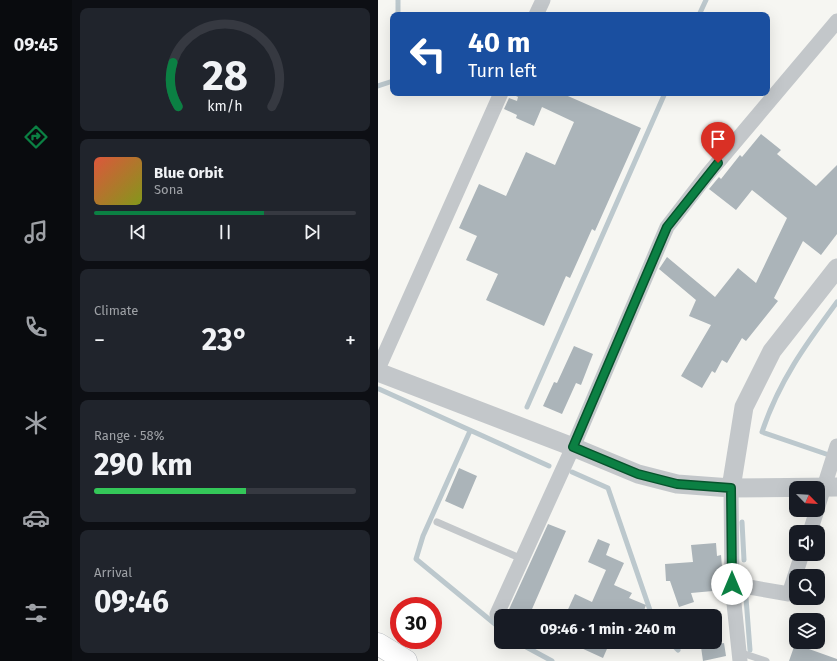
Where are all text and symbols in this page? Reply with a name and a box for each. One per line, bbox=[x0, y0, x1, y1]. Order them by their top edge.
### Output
text: 40 m bbox=[468, 26, 531, 59]
icon: left bbox=[402, 28, 454, 80]
text: 09:45 bbox=[14, 34, 58, 56]
text: 28 bbox=[202, 51, 248, 101]
text: Turn left bbox=[468, 60, 537, 82]
text: km/h bbox=[207, 98, 243, 115]
pin bbox=[701, 122, 735, 163]
icon: directions bbox=[22, 123, 50, 151]
icon: arrive bbox=[707, 128, 729, 150]
text: Blue Orbit bbox=[154, 164, 223, 182]
text: Sona bbox=[154, 182, 183, 197]
icon: music bbox=[22, 218, 50, 246]
icon: previous bbox=[127, 221, 149, 243]
icon: pause bbox=[214, 221, 236, 243]
icon: next bbox=[301, 221, 323, 243]
text: Climate bbox=[94, 303, 138, 318]
icon: phone bbox=[22, 313, 50, 341]
text: 23° bbox=[202, 322, 248, 358]
text: − bbox=[94, 327, 105, 354]
text: + bbox=[345, 327, 356, 354]
icon: climate bbox=[22, 409, 50, 437]
text: Range · 58% bbox=[94, 428, 165, 443]
text: 290 km bbox=[94, 447, 193, 483]
north arrow bbox=[789, 481, 825, 517]
map controls bbox=[789, 481, 825, 649]
icon: car bbox=[22, 504, 50, 532]
button: sound bbox=[789, 525, 825, 561]
position arrow bbox=[711, 563, 753, 605]
text: Arrival bbox=[94, 565, 132, 580]
button: search bbox=[789, 569, 825, 605]
text: 09:46 bbox=[94, 584, 169, 620]
speed limit sign: 30 bbox=[390, 597, 442, 649]
icon: filters bbox=[22, 599, 50, 627]
button: layers bbox=[789, 613, 825, 649]
text: 09:46 · 1 min · 240 m bbox=[540, 620, 676, 638]

